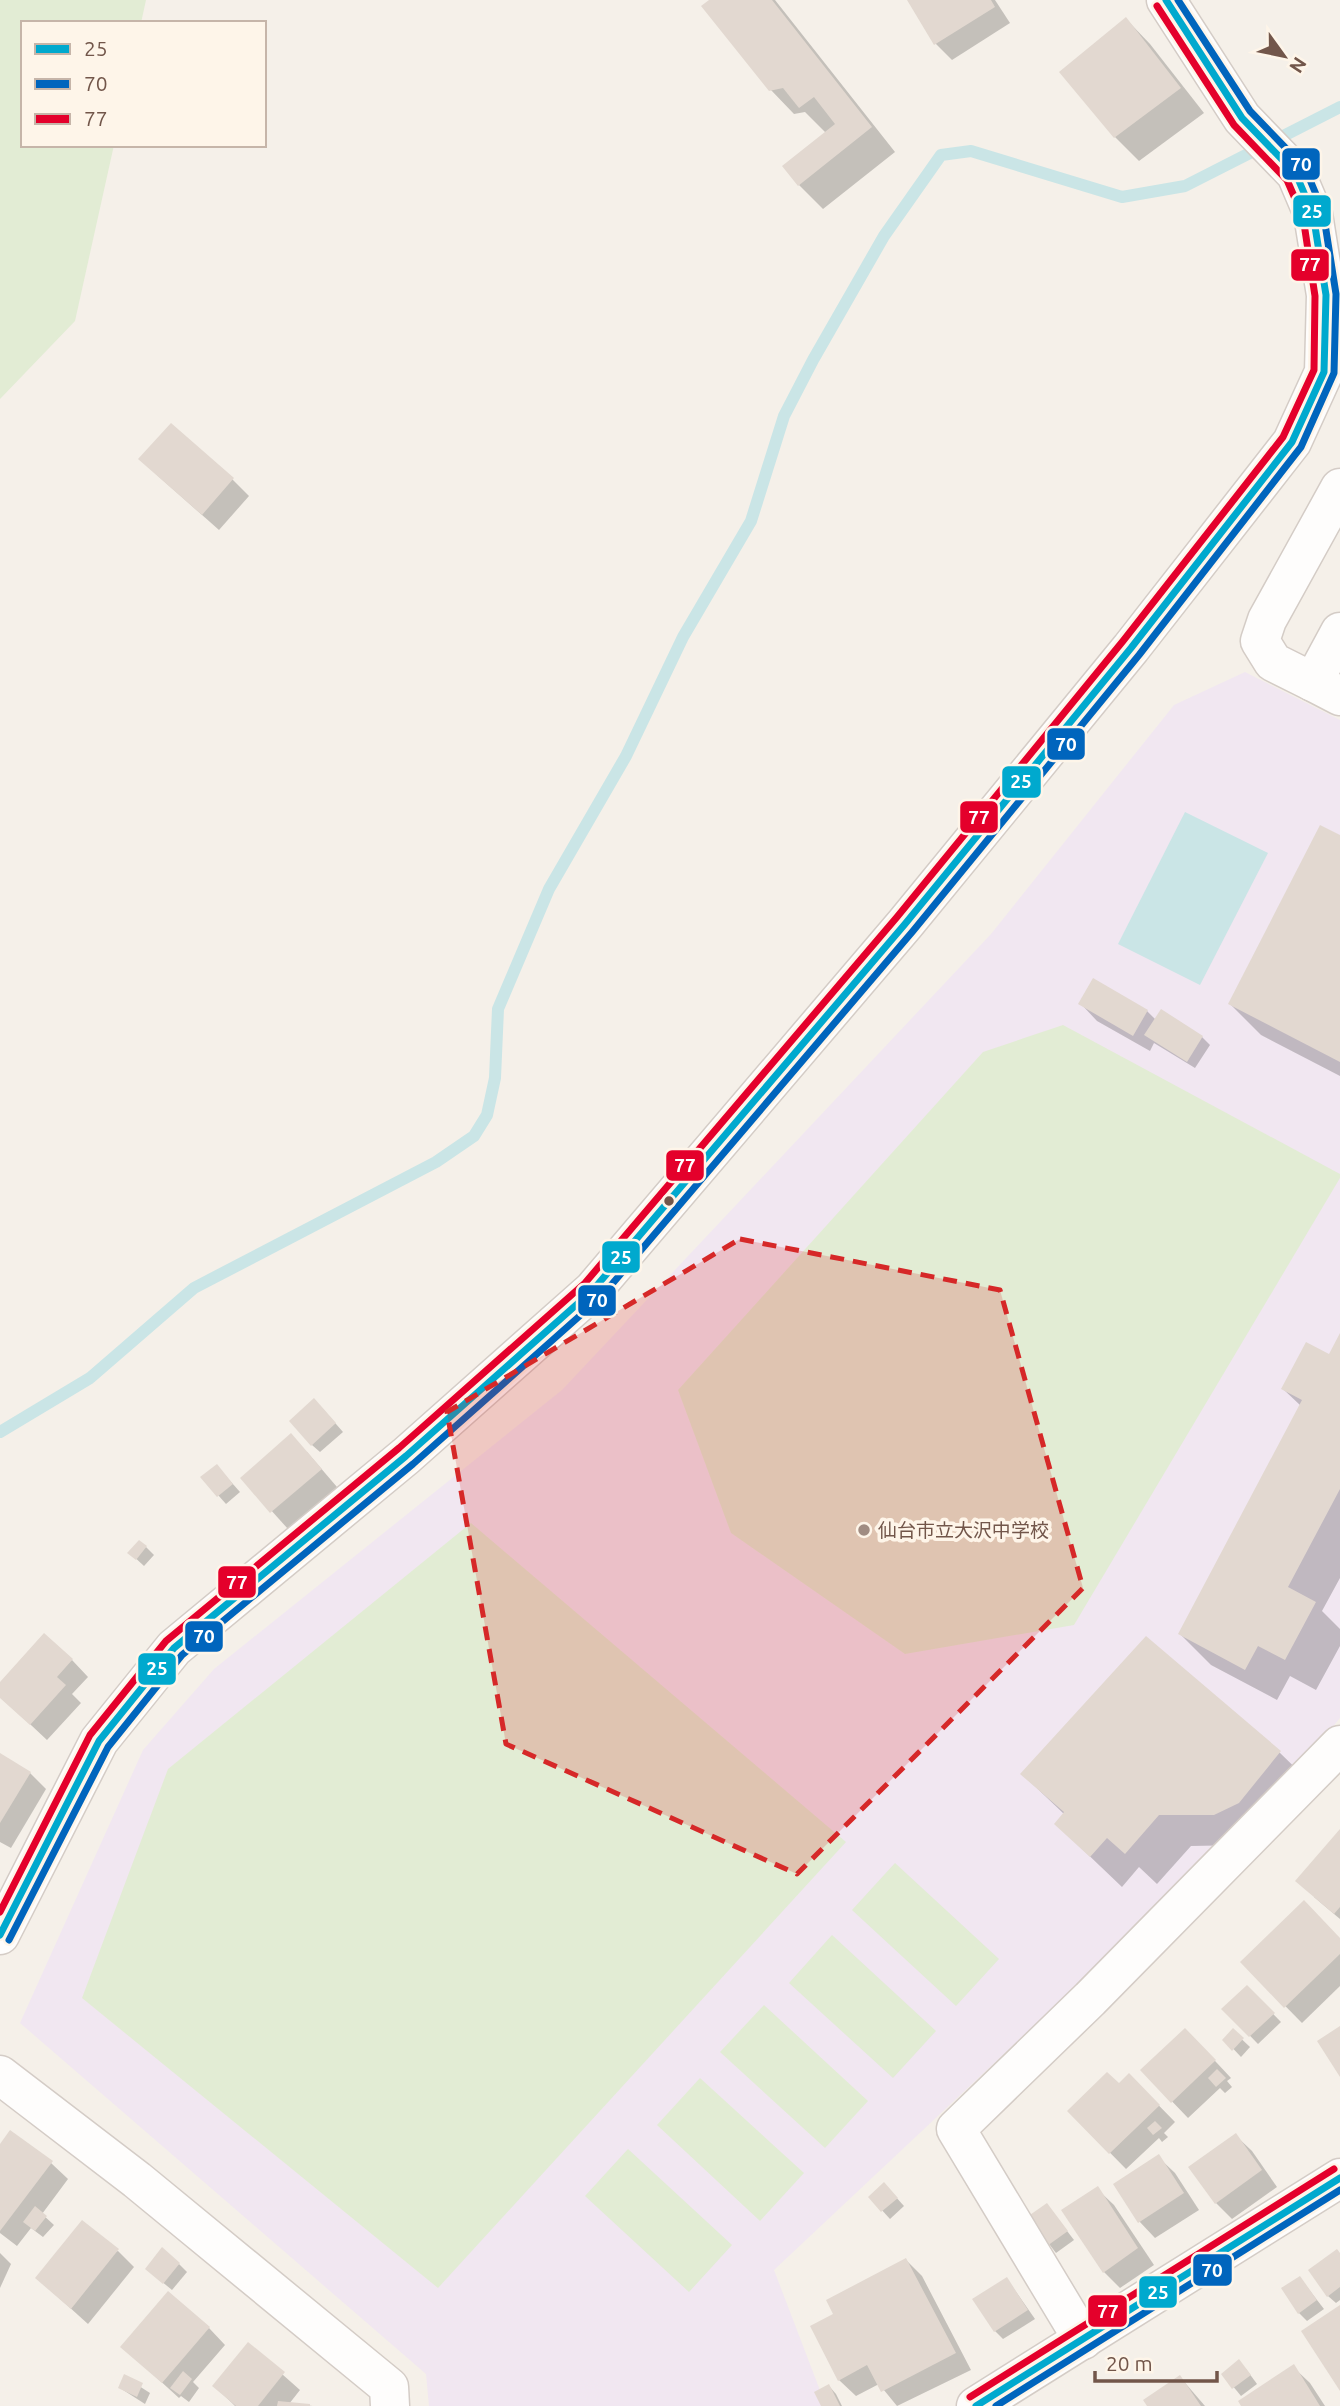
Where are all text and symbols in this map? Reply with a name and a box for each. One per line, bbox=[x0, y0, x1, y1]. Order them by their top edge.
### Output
legend bbox=[21, 21, 266, 147]
north arrow bbox=[1249, 21, 1319, 91]
text: 25 bbox=[84, 36, 108, 60]
text: N bbox=[1285, 53, 1311, 77]
text: 70 bbox=[84, 71, 108, 95]
text: 77 bbox=[84, 106, 108, 130]
line badge: 70 bbox=[1281, 147, 1321, 181]
text: 70 bbox=[1290, 153, 1312, 175]
line badge: 25 bbox=[1292, 194, 1332, 228]
text: 25 bbox=[1301, 200, 1323, 222]
line badge: 77 bbox=[1290, 248, 1330, 282]
text: 77 bbox=[1299, 253, 1321, 275]
line badge: 70 bbox=[1046, 727, 1086, 761]
text: 70 bbox=[1055, 733, 1077, 755]
line badge: 25 bbox=[1001, 765, 1042, 799]
text: 25 bbox=[1010, 770, 1032, 792]
line badge: 77 bbox=[959, 800, 999, 834]
text: 77 bbox=[968, 806, 990, 828]
line badge: 77 bbox=[665, 1149, 705, 1182]
text: 77 bbox=[674, 1154, 696, 1176]
unlabelled marker bbox=[662, 1194, 676, 1208]
line badge: 25 bbox=[601, 1240, 641, 1274]
text: 25 bbox=[610, 1246, 632, 1268]
line badge: 70 bbox=[577, 1284, 617, 1317]
text: 70 bbox=[586, 1289, 608, 1311]
place label: 仙台市立大沢中学校 bbox=[878, 1519, 1049, 1541]
marker: 仙台市立大沢中学校 bbox=[856, 1522, 872, 1538]
line badge: 77 bbox=[217, 1565, 257, 1599]
text: 77 bbox=[226, 1571, 248, 1593]
line badge: 70 bbox=[184, 1620, 224, 1653]
text: 70 bbox=[193, 1625, 215, 1647]
line badge: 25 bbox=[137, 1652, 177, 1686]
text: 25 bbox=[146, 1657, 168, 1679]
line badge: 70 bbox=[1192, 2253, 1233, 2287]
text: 70 bbox=[1201, 2259, 1223, 2281]
line badge: 25 bbox=[1138, 2275, 1178, 2309]
text: 25 bbox=[1147, 2281, 1169, 2303]
line badge: 77 bbox=[1087, 2294, 1128, 2328]
text: 77 bbox=[1097, 2300, 1119, 2322]
scale bar bbox=[1095, 2340, 1218, 2384]
text: 20 m bbox=[1106, 2351, 1153, 2375]

